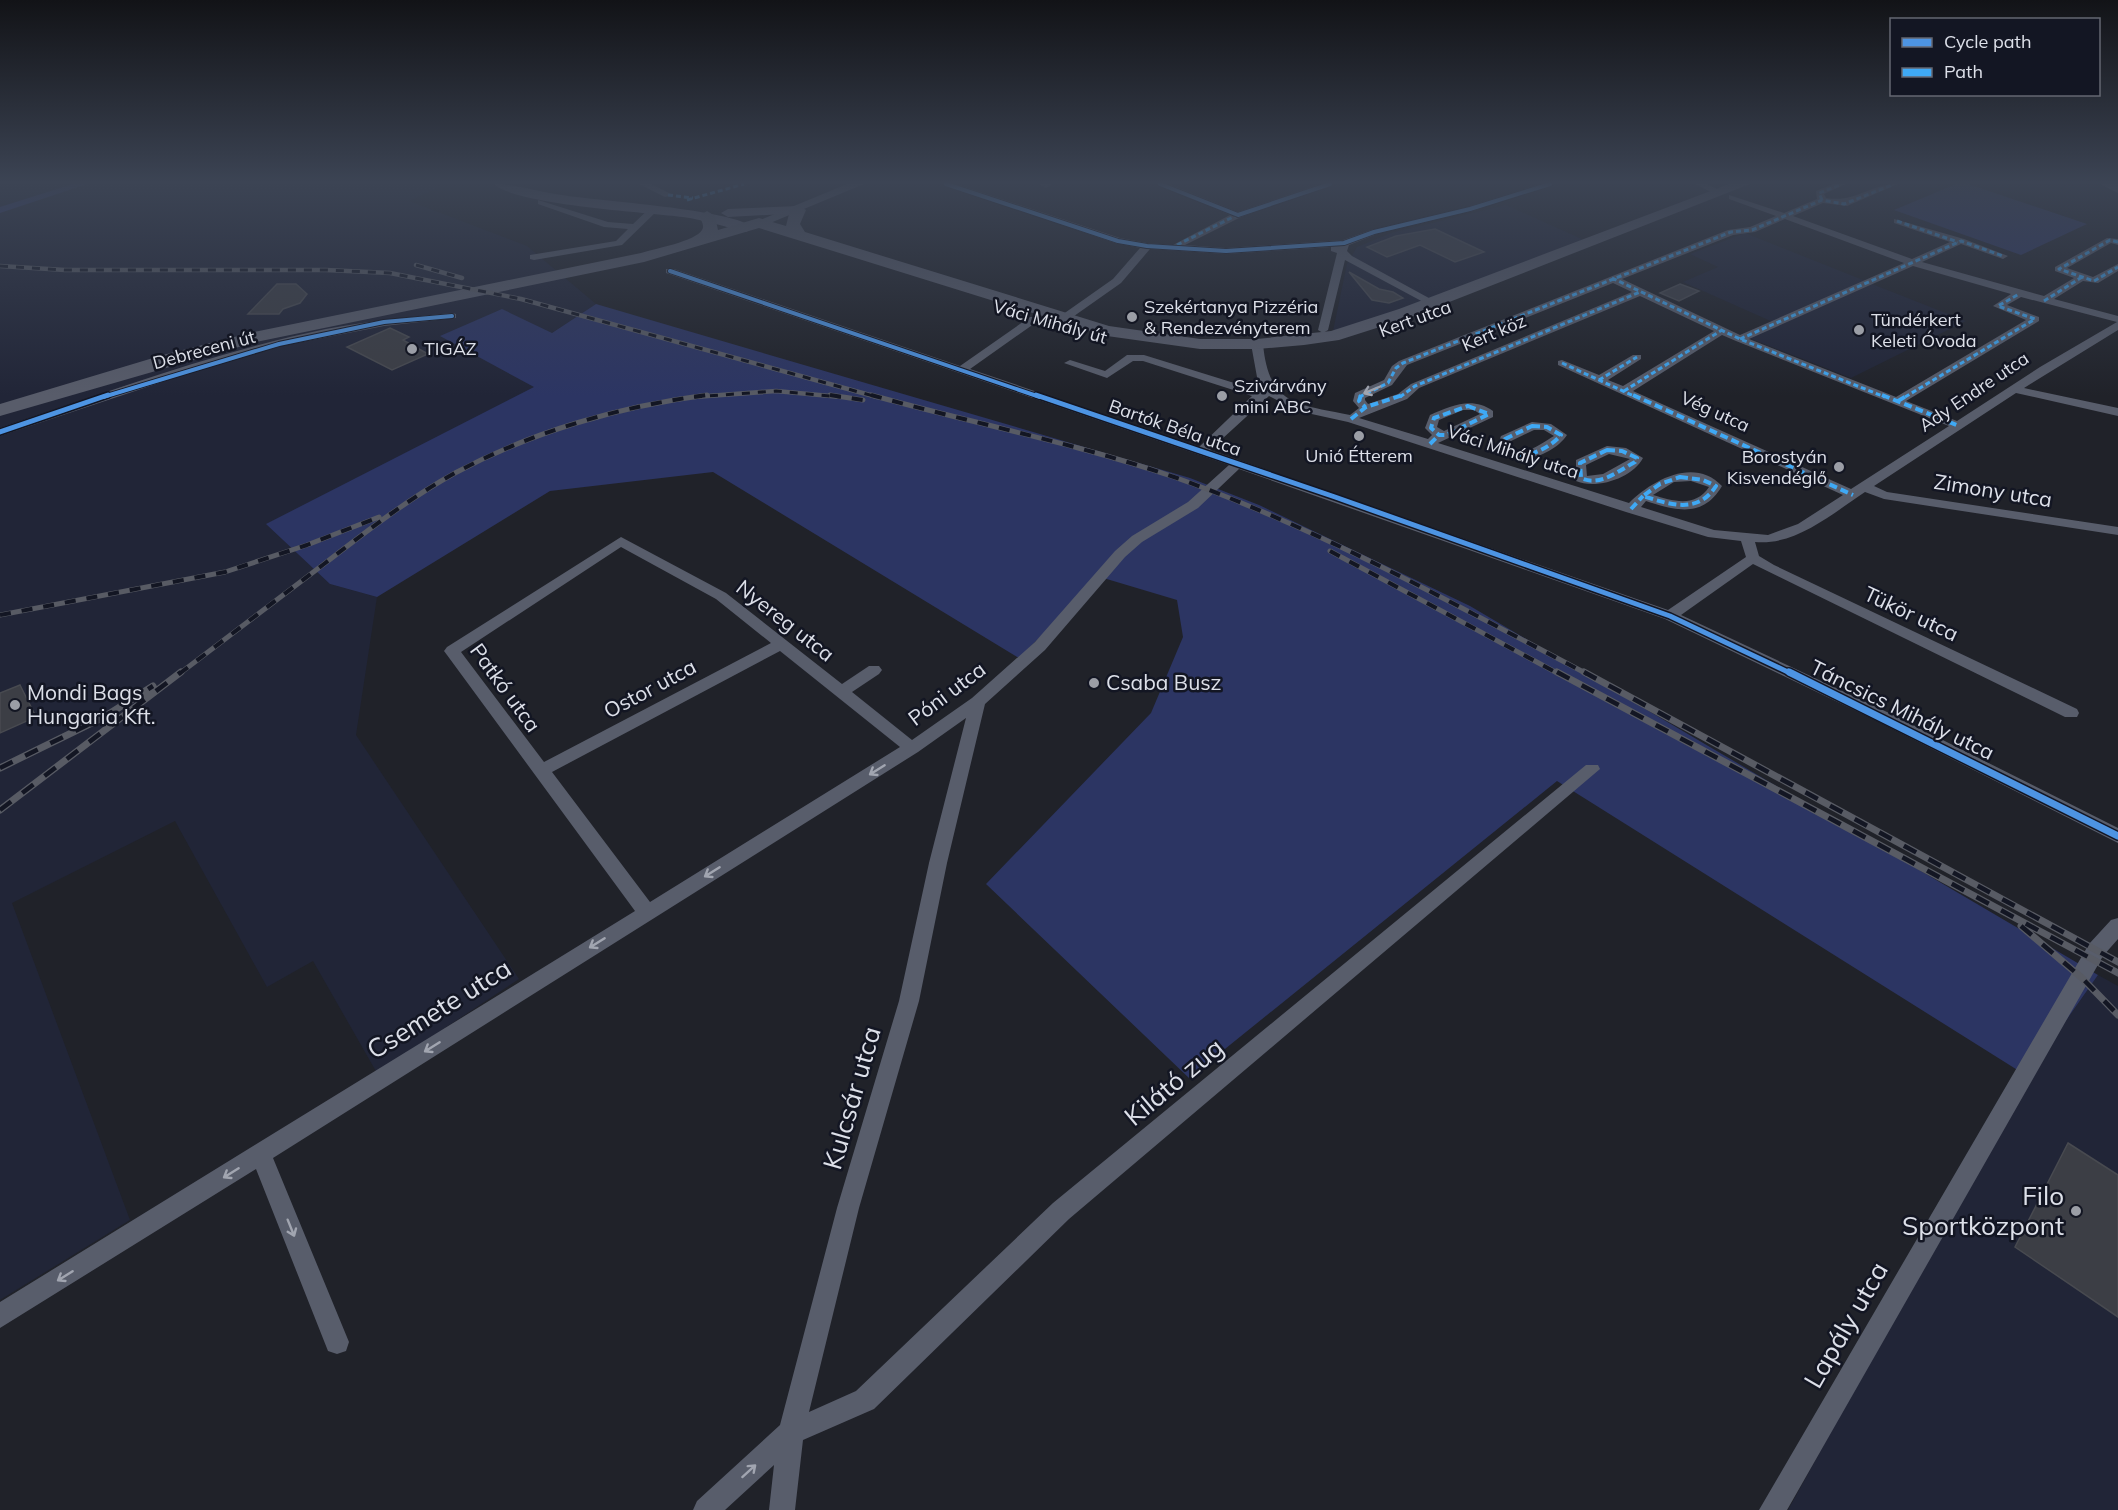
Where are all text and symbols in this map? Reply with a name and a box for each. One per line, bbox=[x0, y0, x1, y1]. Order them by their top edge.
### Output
legend bbox=[1890, 18, 2100, 96]
text: Cycle path bbox=[1944, 30, 2031, 53]
text: Path bbox=[1944, 60, 1983, 83]
street label: Váci Mihály út bbox=[990, 294, 1110, 349]
place label: Szekértanya Pizzéria & Rendezvényterem bbox=[1144, 295, 1318, 339]
street label: Kert utca bbox=[1376, 295, 1454, 342]
place label: Tündérkert Keleti Óvoda bbox=[1871, 308, 1977, 352]
street label: Kert köz bbox=[1458, 309, 1529, 356]
marker: Szekértanya Pizzéria & Rendezvényterem bbox=[1125, 310, 1139, 324]
marker: Tündérkert Keleti Óvoda bbox=[1852, 323, 1866, 337]
street label: Debreceni út bbox=[150, 325, 258, 374]
place label: TIGÁZ bbox=[424, 337, 477, 360]
marker: TIGÁZ bbox=[405, 342, 419, 356]
street label: Ady Endre utca bbox=[1915, 346, 2033, 437]
place label: Szivárvány mini ABC bbox=[1234, 374, 1327, 418]
one-way arrow bbox=[1364, 385, 1382, 396]
street label: Vég utca bbox=[1677, 386, 1753, 437]
marker: Szivárvány mini ABC bbox=[1215, 389, 1229, 403]
street label: Bartók Béla utca bbox=[1106, 394, 1244, 461]
street label: Váci Mihály utca bbox=[1444, 419, 1582, 484]
marker: Unió Étterem bbox=[1352, 429, 1366, 443]
place label: Unió Étterem bbox=[1305, 444, 1413, 467]
place label: Borostyán Kisvendéglő bbox=[1727, 445, 1827, 489]
marker: Borostyán Kisvendéglő bbox=[1832, 460, 1846, 474]
street label: Zimony utca bbox=[1932, 468, 2054, 512]
street label: Nyereg utca bbox=[731, 574, 840, 667]
street label: Tükör utca bbox=[1860, 580, 1963, 646]
street label: Patkó utca bbox=[465, 638, 547, 737]
street label: Ostor utca bbox=[599, 653, 700, 723]
street label: Táncsics Mihály utca bbox=[1806, 653, 1999, 765]
street label: Póni utca bbox=[903, 656, 990, 731]
place label: Csaba Busz bbox=[1106, 669, 1221, 695]
marker: Csaba Busz bbox=[1087, 676, 1101, 690]
place label: Mondi Bags Hungaria Kft. bbox=[27, 679, 156, 729]
marker: Mondi Bags Hungaria Kft. bbox=[8, 698, 22, 712]
one-way arrow bbox=[869, 763, 886, 776]
one-way arrow bbox=[704, 867, 721, 879]
one-way arrow bbox=[589, 938, 606, 950]
street label: Csemete utca bbox=[361, 951, 517, 1066]
street label: Kulcsár utca bbox=[815, 1022, 888, 1173]
street label: Kilátó zug bbox=[1117, 1031, 1230, 1133]
one-way arrow bbox=[424, 1041, 441, 1053]
one-way arrow bbox=[223, 1167, 240, 1179]
place label: Filo Sportközpont bbox=[1902, 1179, 2064, 1242]
marker: Filo Sportközpont bbox=[2069, 1204, 2083, 1218]
one-way arrow bbox=[286, 1218, 297, 1237]
street label: Lapály utca bbox=[1796, 1256, 1895, 1394]
one-way arrow bbox=[57, 1269, 74, 1282]
one-way arrow bbox=[741, 1464, 756, 1478]

